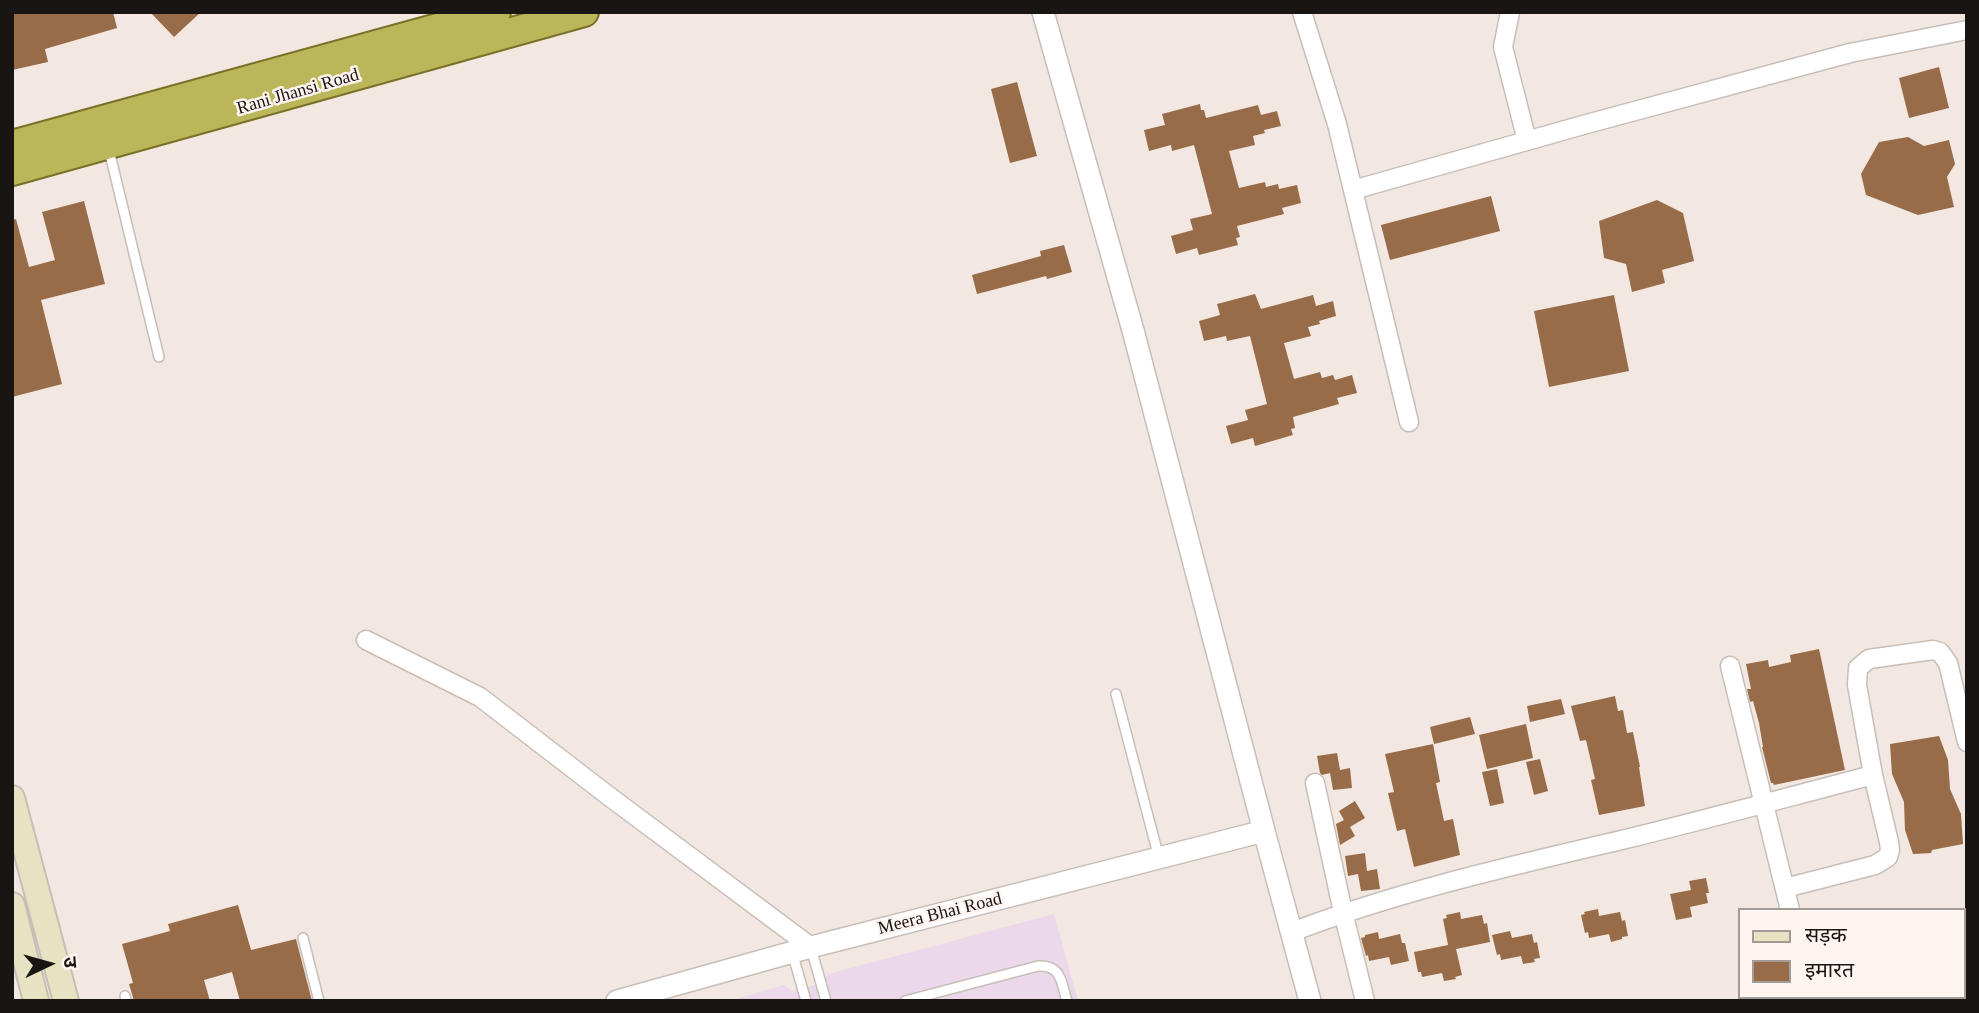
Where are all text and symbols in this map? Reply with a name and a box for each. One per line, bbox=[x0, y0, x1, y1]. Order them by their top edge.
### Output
street label: Rani Jhansi Road bbox=[234, 64, 362, 120]
street label: Meera Bhai Road bbox=[876, 888, 1004, 940]
legend bbox=[1738, 908, 1965, 999]
text: सड़क bbox=[1805, 923, 1847, 947]
north arrow bbox=[14, 929, 84, 999]
text: उ bbox=[59, 956, 81, 969]
text: इमारत bbox=[1805, 958, 1854, 982]

